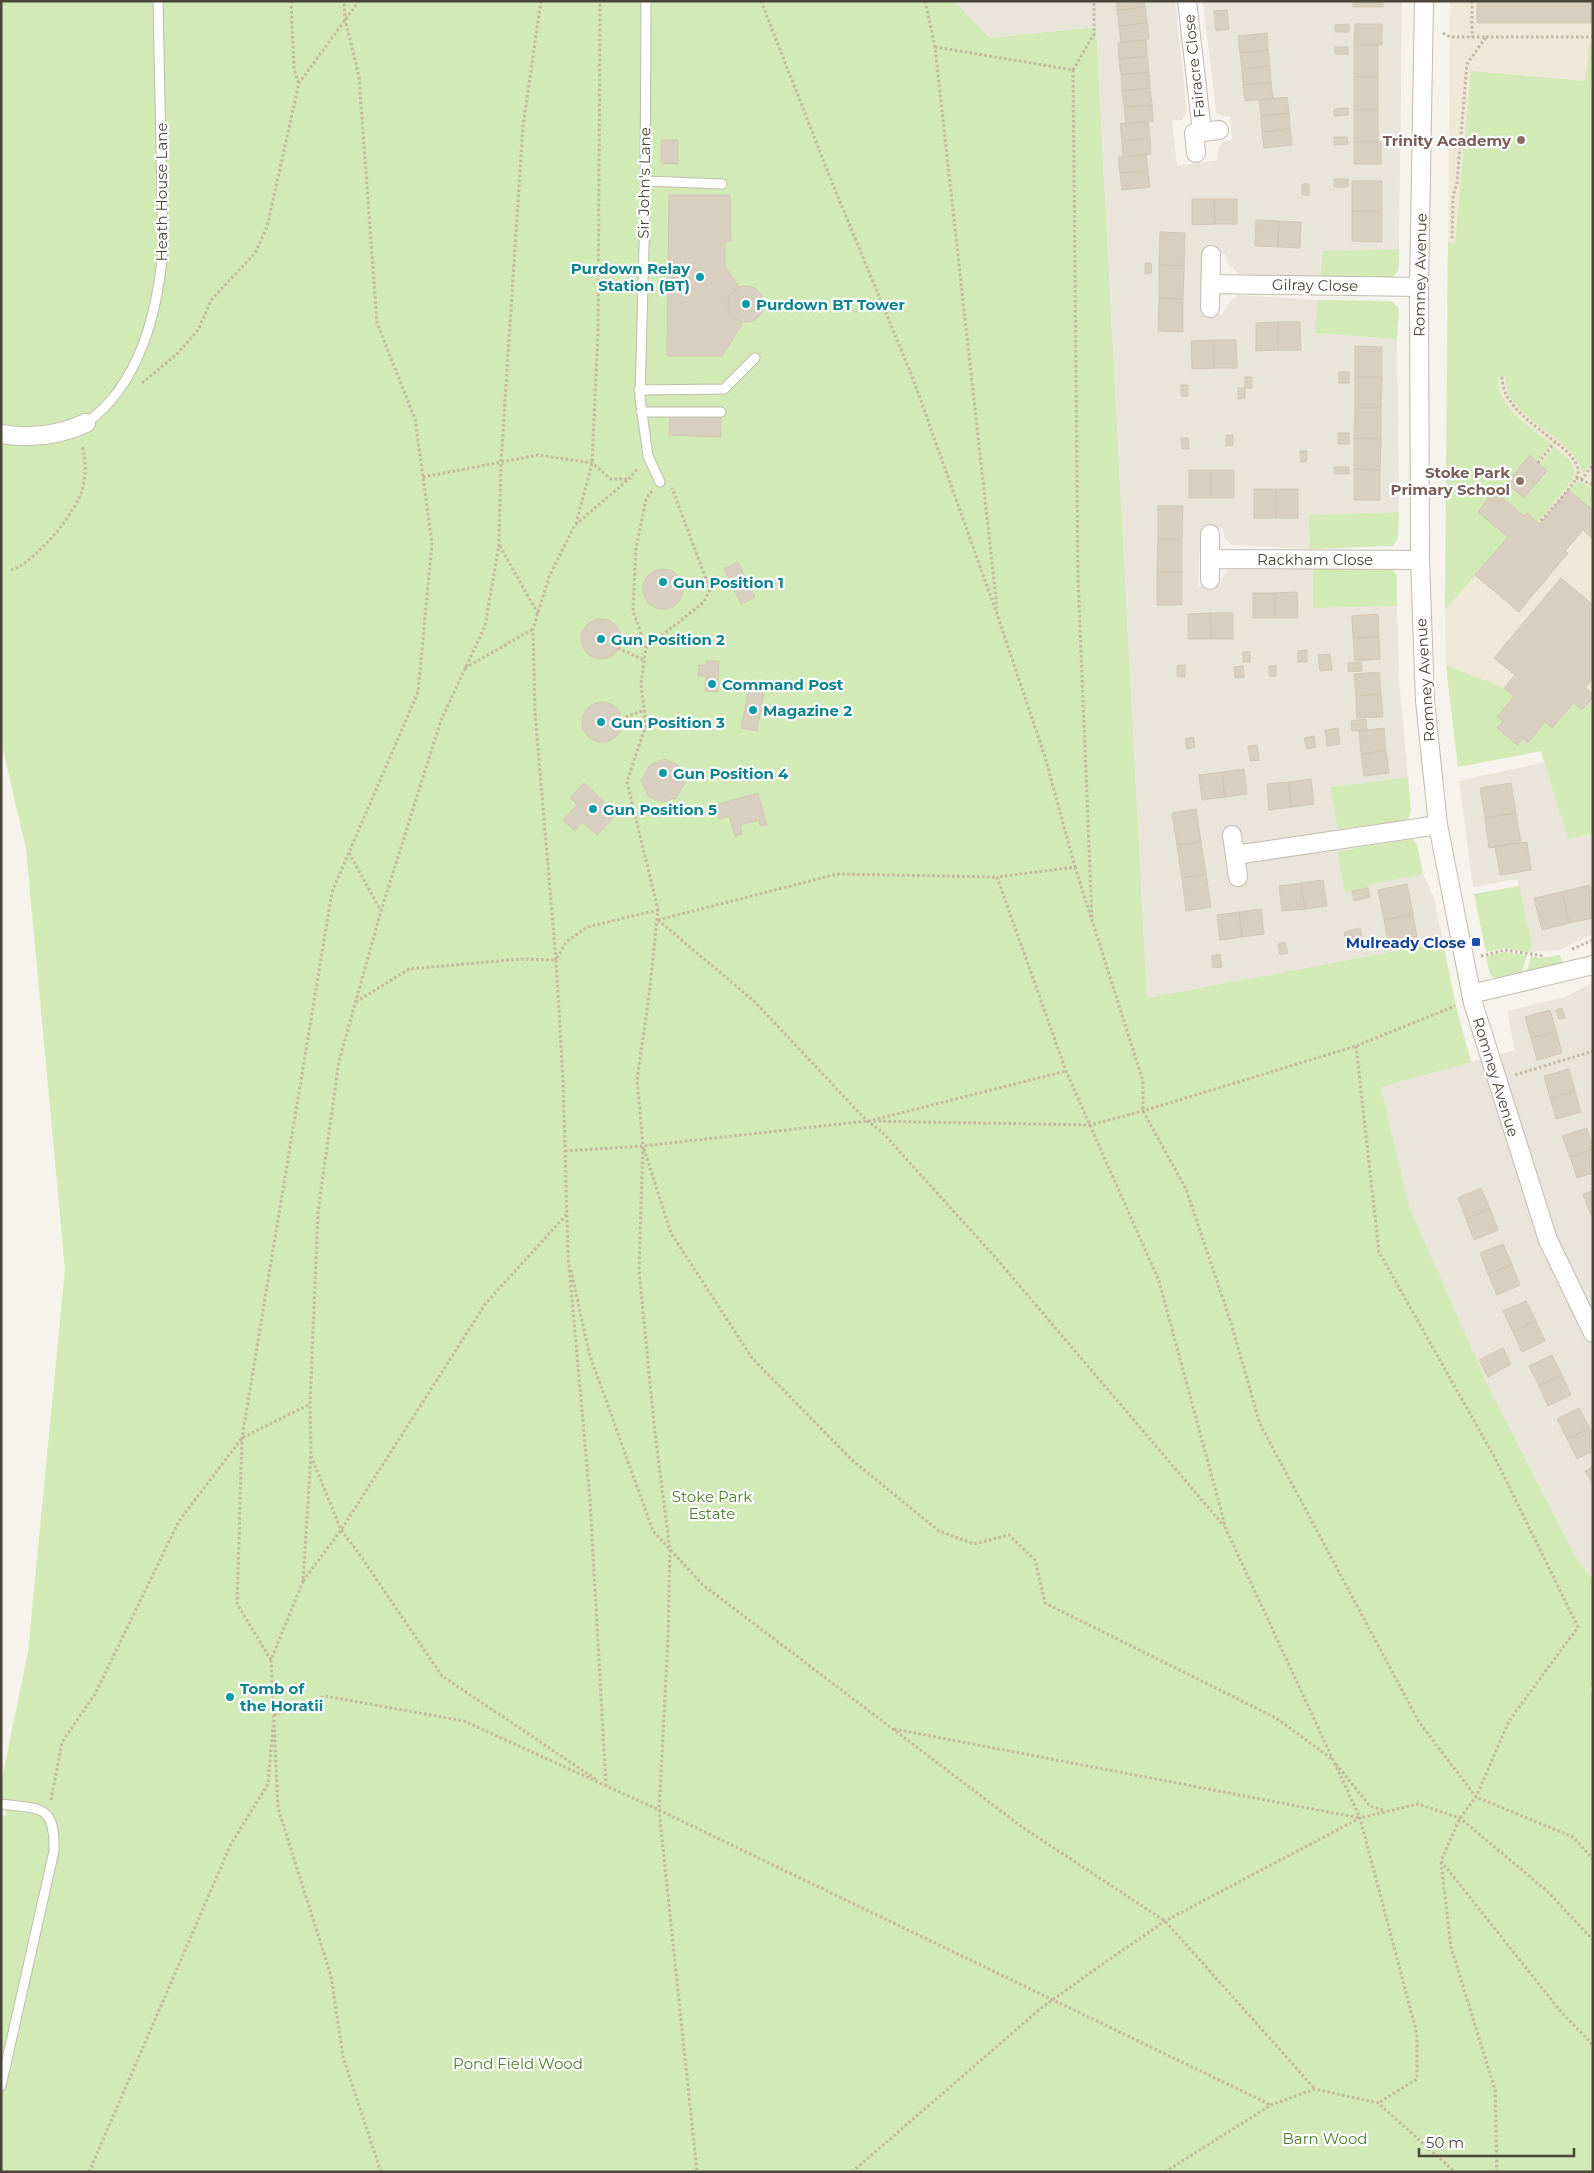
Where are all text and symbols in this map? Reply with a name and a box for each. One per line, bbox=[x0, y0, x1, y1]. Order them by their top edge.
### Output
street label: Fairacre Close bbox=[1179, 13, 1209, 119]
street label: Heath House Lane bbox=[152, 123, 171, 261]
street label: Sir John's Lane bbox=[634, 127, 654, 239]
place label: Trinity Academy bbox=[1383, 131, 1512, 150]
marker: Trinity Academy bbox=[1515, 134, 1527, 146]
street label: Romney Avenue bbox=[1409, 213, 1431, 337]
place label: Purdown Relay Station (BT) bbox=[571, 259, 691, 295]
marker: Purdown Relay Station (BT) bbox=[694, 271, 706, 283]
street label: Gilray Close bbox=[1272, 275, 1358, 295]
place label: Purdown BT Tower bbox=[756, 295, 905, 314]
marker: Purdown BT Tower bbox=[740, 298, 752, 310]
place label: Stoke Park Primary School bbox=[1391, 463, 1510, 499]
marker: Stoke Park Primary School bbox=[1514, 475, 1526, 487]
street label: Rackham Close bbox=[1257, 550, 1373, 569]
place label: Gun Position 1 bbox=[673, 573, 784, 592]
marker: Gun Position 1 bbox=[657, 576, 669, 588]
street label: Romney Avenue bbox=[1411, 618, 1439, 742]
place label: Gun Position 2 bbox=[611, 630, 725, 649]
marker: Gun Position 2 bbox=[595, 633, 607, 645]
place label: Command Post bbox=[722, 675, 844, 694]
marker: Command Post bbox=[706, 678, 718, 690]
place label: Magazine 2 bbox=[763, 701, 852, 720]
marker: Magazine 2 bbox=[747, 704, 759, 716]
place label: Gun Position 3 bbox=[611, 713, 725, 732]
marker: Gun Position 3 bbox=[595, 716, 607, 728]
place label: Gun Position 4 bbox=[673, 764, 789, 783]
marker: Gun Position 4 bbox=[657, 767, 669, 779]
place label: Gun Position 5 bbox=[603, 800, 717, 819]
marker: Gun Position 5 bbox=[587, 803, 599, 815]
place label: Mulready Close bbox=[1346, 933, 1466, 952]
marker: Mulready Close bbox=[1470, 936, 1482, 948]
street label: Romney Avenue bbox=[1469, 1015, 1523, 1139]
park label: Stoke Park Estate bbox=[672, 1487, 752, 1523]
place label: Tomb of the Horatii bbox=[240, 1679, 323, 1715]
marker: Tomb of the Horatii bbox=[224, 1691, 236, 1703]
park label: Pond Field Wood bbox=[453, 2054, 583, 2073]
scale bar bbox=[1419, 2126, 1574, 2158]
park label: Barn Wood bbox=[1283, 2129, 1367, 2148]
text: 50 m bbox=[1426, 2133, 1464, 2152]

